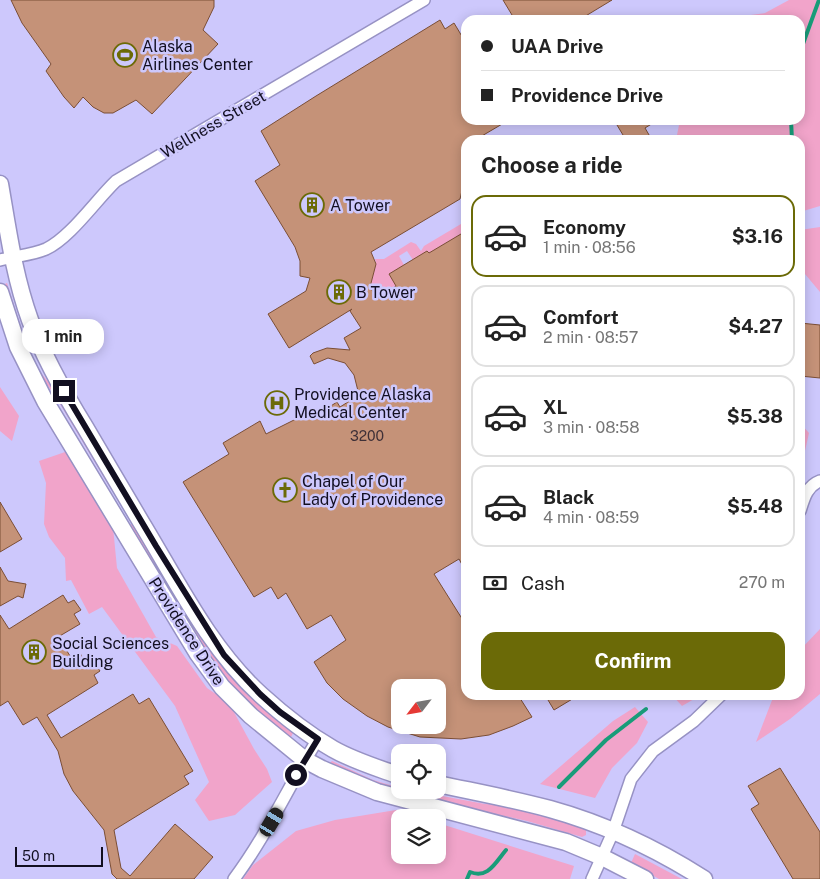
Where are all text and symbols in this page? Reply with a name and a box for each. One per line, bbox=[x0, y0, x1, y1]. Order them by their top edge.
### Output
text: UAA Drive bbox=[511, 35, 603, 57]
place label: Alaska Airlines Center bbox=[142, 37, 253, 74]
sports icon: Alaska Airlines Center bbox=[112, 42, 138, 68]
text: Providence Drive bbox=[511, 84, 663, 106]
street label: Wellness Street bbox=[157, 87, 269, 162]
text: Choose a ride bbox=[481, 152, 623, 178]
building icon: A Tower bbox=[299, 192, 325, 218]
place label: A Tower bbox=[330, 196, 390, 215]
icon: car bbox=[483, 214, 528, 259]
text: Economy bbox=[543, 216, 626, 238]
text: $3.16 bbox=[732, 225, 783, 247]
text: 1 min · 08:56 bbox=[543, 238, 636, 257]
building icon: B Tower bbox=[326, 279, 352, 305]
place label: B Tower bbox=[356, 283, 416, 302]
icon: car bbox=[483, 304, 528, 349]
text: Comfort bbox=[543, 306, 619, 328]
text: $4.27 bbox=[728, 315, 783, 337]
callout: 1 min bbox=[23, 318, 105, 354]
text: 1 min bbox=[44, 327, 82, 346]
text: 2 min · 08:57 bbox=[543, 328, 638, 347]
route end bbox=[53, 380, 75, 402]
place label: Providence Alaska Medical Center bbox=[294, 385, 431, 422]
hospital icon: Providence Alaska Medical Center bbox=[264, 390, 290, 416]
icon: car bbox=[483, 394, 528, 439]
text: XL bbox=[543, 396, 568, 418]
text: $5.38 bbox=[727, 405, 783, 427]
text: 3 min · 08:58 bbox=[543, 418, 640, 437]
house number: 3200 bbox=[350, 428, 384, 444]
place label: Chapel of Our Lady of Providence bbox=[302, 472, 443, 509]
church icon: Chapel of Our Lady of Providence bbox=[272, 477, 298, 503]
icon: car bbox=[483, 484, 528, 529]
text: Black bbox=[543, 486, 594, 508]
text: $5.48 bbox=[727, 495, 783, 517]
text: 4 min · 08:59 bbox=[543, 508, 639, 527]
icon: cash bbox=[481, 569, 509, 597]
text: Cash bbox=[521, 572, 565, 594]
text: 270 m bbox=[739, 573, 785, 592]
street label: Providence Drive bbox=[145, 574, 229, 689]
button: Confirm bbox=[481, 632, 785, 690]
place label: Social Sciences Building bbox=[52, 634, 169, 671]
building icon: Social Sciences Building bbox=[21, 639, 47, 665]
north arrow bbox=[391, 679, 446, 734]
map controls bbox=[391, 679, 446, 864]
button: locate bbox=[391, 744, 446, 799]
route start bbox=[285, 764, 307, 786]
car bbox=[257, 805, 286, 839]
button: layers bbox=[391, 809, 446, 864]
scale bar bbox=[15, 844, 102, 867]
text: 50 m bbox=[22, 848, 55, 864]

